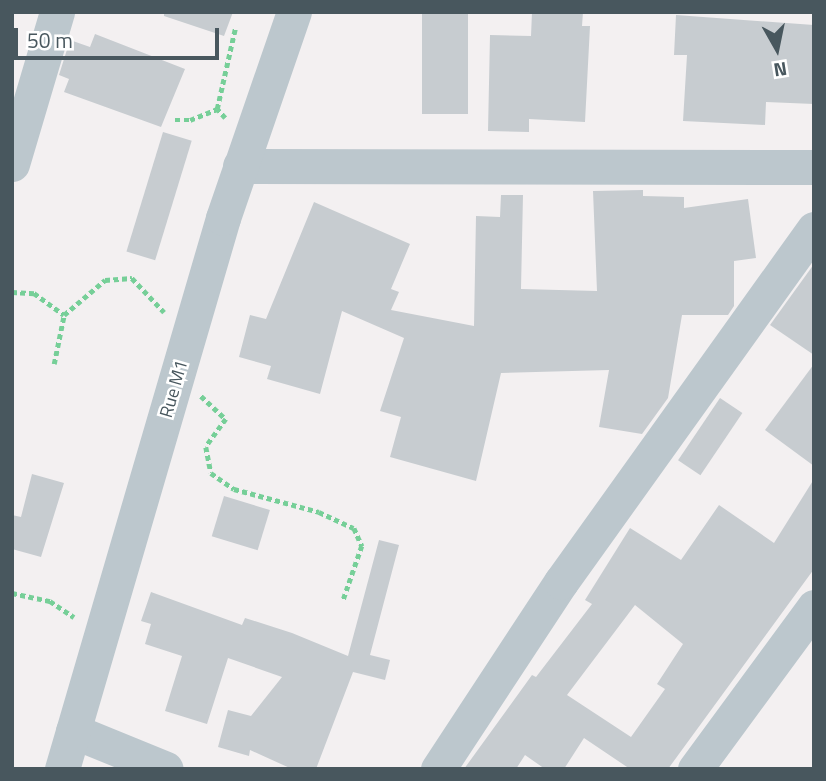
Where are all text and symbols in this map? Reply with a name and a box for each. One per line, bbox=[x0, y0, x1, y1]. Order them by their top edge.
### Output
scale bar bbox=[18, 14, 222, 58]
north arrow bbox=[742, 14, 812, 84]
text: 50 m bbox=[27, 24, 73, 56]
text: N bbox=[772, 55, 789, 86]
street label: Rue M1 bbox=[156, 358, 192, 420]

